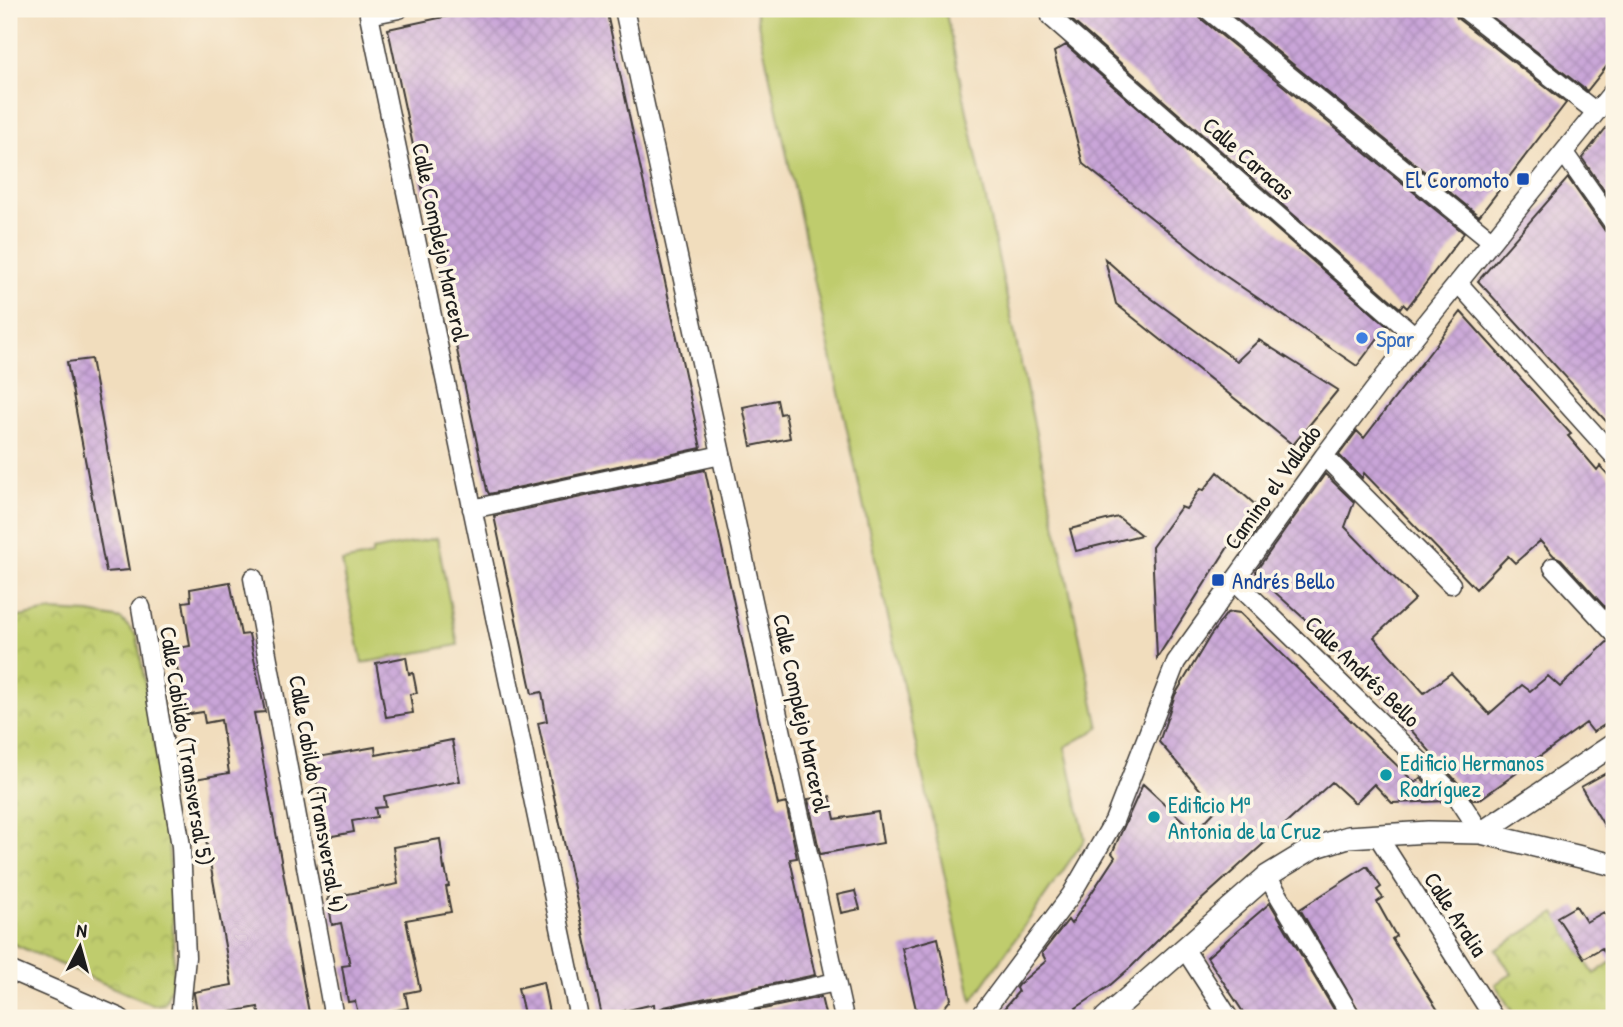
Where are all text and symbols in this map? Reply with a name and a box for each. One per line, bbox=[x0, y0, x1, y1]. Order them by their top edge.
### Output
street label: Calle Caracas bbox=[1196, 109, 1302, 207]
street label: Calle Complejo Marcerol bbox=[405, 140, 477, 345]
place label: El Coromoto bbox=[1405, 164, 1509, 195]
marker: El Coromoto bbox=[1515, 171, 1531, 187]
place label: Spar bbox=[1376, 323, 1414, 354]
marker: Spar bbox=[1354, 330, 1370, 346]
street label: Camino el Vallado bbox=[1216, 418, 1328, 556]
place label: Andrés Bello bbox=[1232, 565, 1335, 596]
marker: Andrés Bello bbox=[1210, 572, 1226, 588]
street label: Calle Andrés Bello bbox=[1299, 608, 1427, 734]
street label: Calle Complejo Marcerol bbox=[766, 611, 838, 816]
street label: Calle Cabildo (Transversal 5) bbox=[153, 624, 221, 868]
street label: Calle Cabildo (Transversal 4) bbox=[282, 673, 354, 915]
place label: Edificio Hermanos Rodríguez bbox=[1400, 747, 1544, 804]
marker: Edificio Hermanos Rodríguez bbox=[1378, 767, 1394, 783]
place label: Edificio Mª Antonia de la Cruz bbox=[1168, 789, 1321, 846]
marker: Edificio Mª Antonia de la Cruz bbox=[1146, 809, 1162, 825]
street label: Calle Aralia bbox=[1417, 866, 1495, 962]
north arrow bbox=[46, 912, 116, 982]
text: N bbox=[75, 917, 88, 944]

